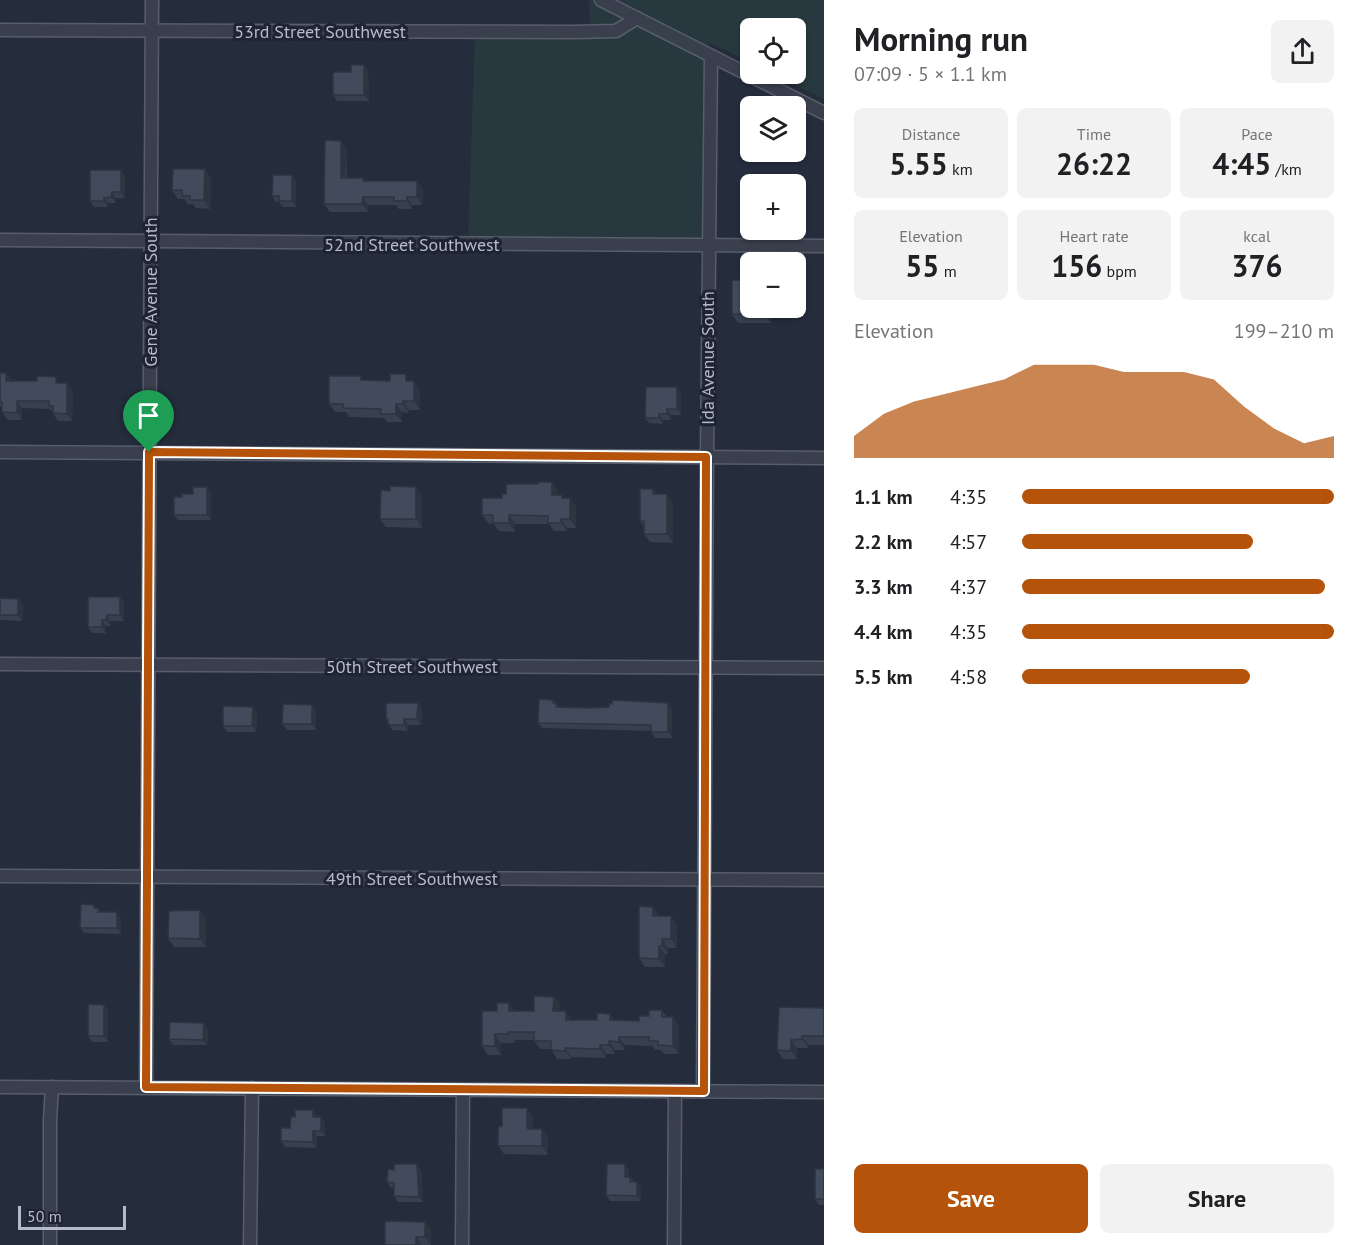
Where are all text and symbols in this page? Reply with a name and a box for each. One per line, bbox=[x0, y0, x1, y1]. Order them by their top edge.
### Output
text: Morning run bbox=[854, 17, 1028, 60]
map controls bbox=[740, 18, 806, 318]
button: locate bbox=[740, 18, 806, 84]
street label: 53rd Street Southwest bbox=[234, 20, 406, 43]
button: share bbox=[1271, 20, 1334, 83]
text: 07:09 · 5 × 1.1 km bbox=[854, 61, 1007, 87]
button: layers bbox=[740, 96, 806, 162]
text: Distance bbox=[902, 124, 960, 144]
text: Time bbox=[1077, 124, 1111, 144]
text: Pace bbox=[1241, 124, 1273, 144]
text: 5.55 bbox=[889, 144, 948, 183]
text: 26:22 bbox=[1056, 144, 1132, 183]
text: 4:45 bbox=[1212, 144, 1271, 183]
text: km bbox=[948, 159, 973, 179]
text: /km bbox=[1271, 159, 1302, 179]
button: + bbox=[740, 174, 806, 240]
street label: Gene Avenue South bbox=[139, 217, 162, 367]
text: Elevation bbox=[899, 226, 963, 246]
text: Heart rate bbox=[1059, 226, 1129, 246]
text: kcal bbox=[1243, 226, 1271, 246]
street label: 52nd Street Southwest bbox=[324, 233, 500, 256]
text: 55 bbox=[905, 246, 939, 285]
text: 156 bbox=[1051, 246, 1102, 285]
text: 376 bbox=[1231, 246, 1283, 285]
button: − bbox=[740, 252, 806, 318]
text: m bbox=[939, 261, 957, 281]
text: bpm bbox=[1102, 261, 1137, 281]
street label: Ida Avenue South bbox=[696, 291, 719, 425]
text: Elevation bbox=[854, 318, 934, 344]
text: 199–210 m bbox=[1234, 318, 1334, 344]
pin bbox=[123, 390, 174, 452]
icon: arrive bbox=[132, 399, 165, 432]
text: 1.1 km bbox=[854, 484, 913, 510]
text: 4:35 bbox=[950, 484, 987, 510]
text: 2.2 km bbox=[854, 529, 913, 555]
text: 4:57 bbox=[950, 529, 987, 555]
text: 3.3 km bbox=[854, 574, 913, 600]
text: 4:37 bbox=[950, 574, 987, 600]
text: 4.4 km bbox=[854, 619, 913, 645]
text: 4:35 bbox=[950, 619, 987, 645]
street label: 50th Street Southwest bbox=[326, 655, 498, 678]
text: 5.5 km bbox=[854, 664, 913, 690]
text: 4:58 bbox=[950, 664, 987, 690]
street label: 49th Street Southwest bbox=[326, 867, 498, 890]
button: Save bbox=[854, 1164, 1088, 1233]
button: Share bbox=[1100, 1164, 1334, 1233]
scale bar bbox=[18, 1203, 126, 1230]
text: 50 m bbox=[27, 1206, 62, 1226]

